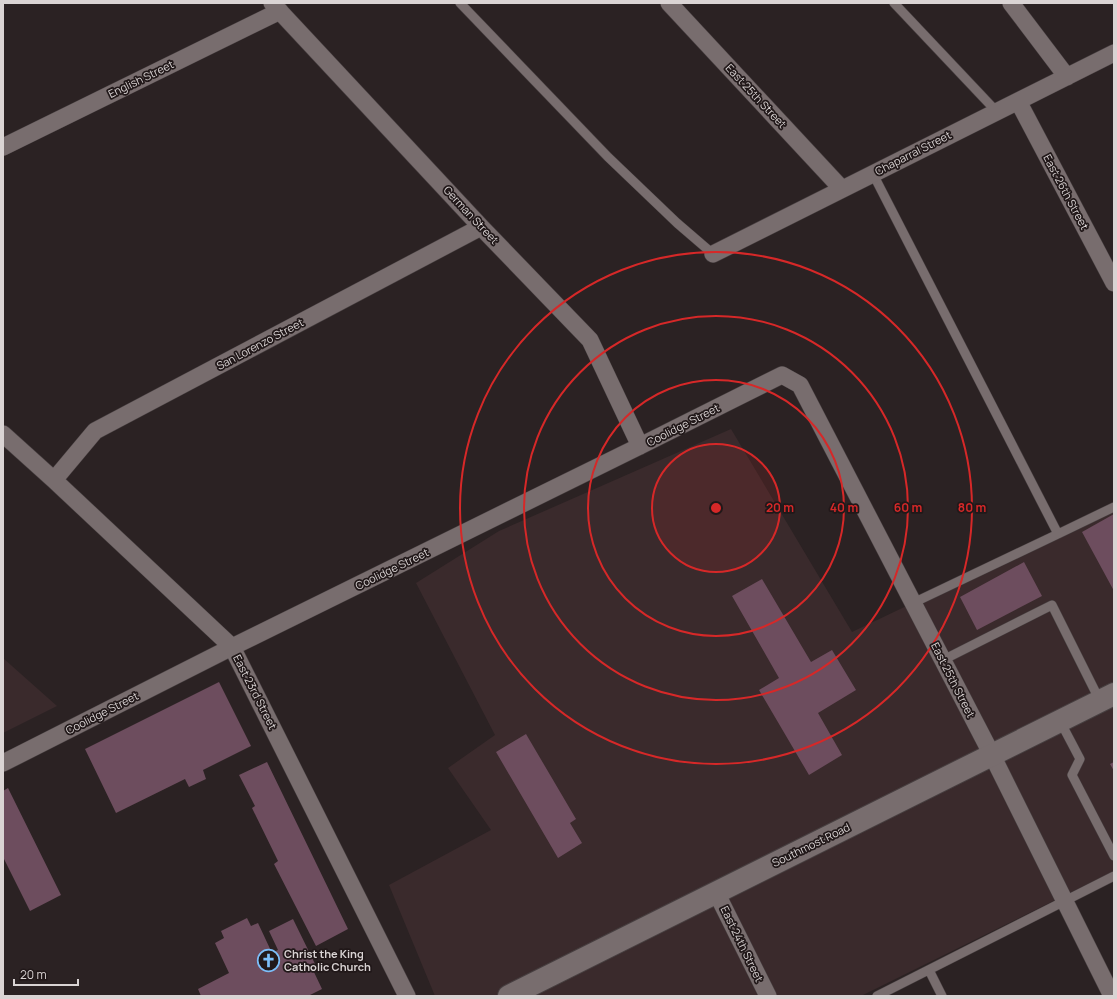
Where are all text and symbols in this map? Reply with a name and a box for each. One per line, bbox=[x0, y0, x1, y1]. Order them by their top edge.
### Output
street label: English Street bbox=[105, 56, 176, 101]
street label: East 25th Street bbox=[723, 60, 790, 131]
street label: Chaparral Street bbox=[872, 127, 954, 178]
street label: East 26th Street bbox=[1040, 151, 1093, 232]
street label: German Street bbox=[440, 182, 502, 247]
street label: San Lorenzo Street bbox=[214, 314, 306, 373]
street label: Coolidge Street bbox=[644, 400, 722, 449]
text: 20 m bbox=[766, 499, 794, 516]
text: 40 m bbox=[830, 499, 858, 516]
text: 60 m bbox=[894, 499, 922, 516]
text: 80 m bbox=[958, 499, 986, 516]
centre of rings bbox=[709, 501, 723, 515]
street label: Coolidge Street bbox=[353, 544, 431, 593]
street label: East 25th Street bbox=[928, 639, 979, 720]
street label: East 23rd Street bbox=[230, 652, 281, 732]
street label: Coolidge Street bbox=[63, 688, 141, 737]
street label: Southmost Road bbox=[769, 819, 852, 870]
street label: East 24th Street bbox=[718, 903, 767, 984]
place label: Christ the King Catholic Church bbox=[284, 946, 371, 974]
church icon: Christ the King Catholic Church bbox=[255, 947, 281, 973]
scale bar bbox=[14, 961, 78, 987]
text: 20 m bbox=[20, 966, 47, 983]

